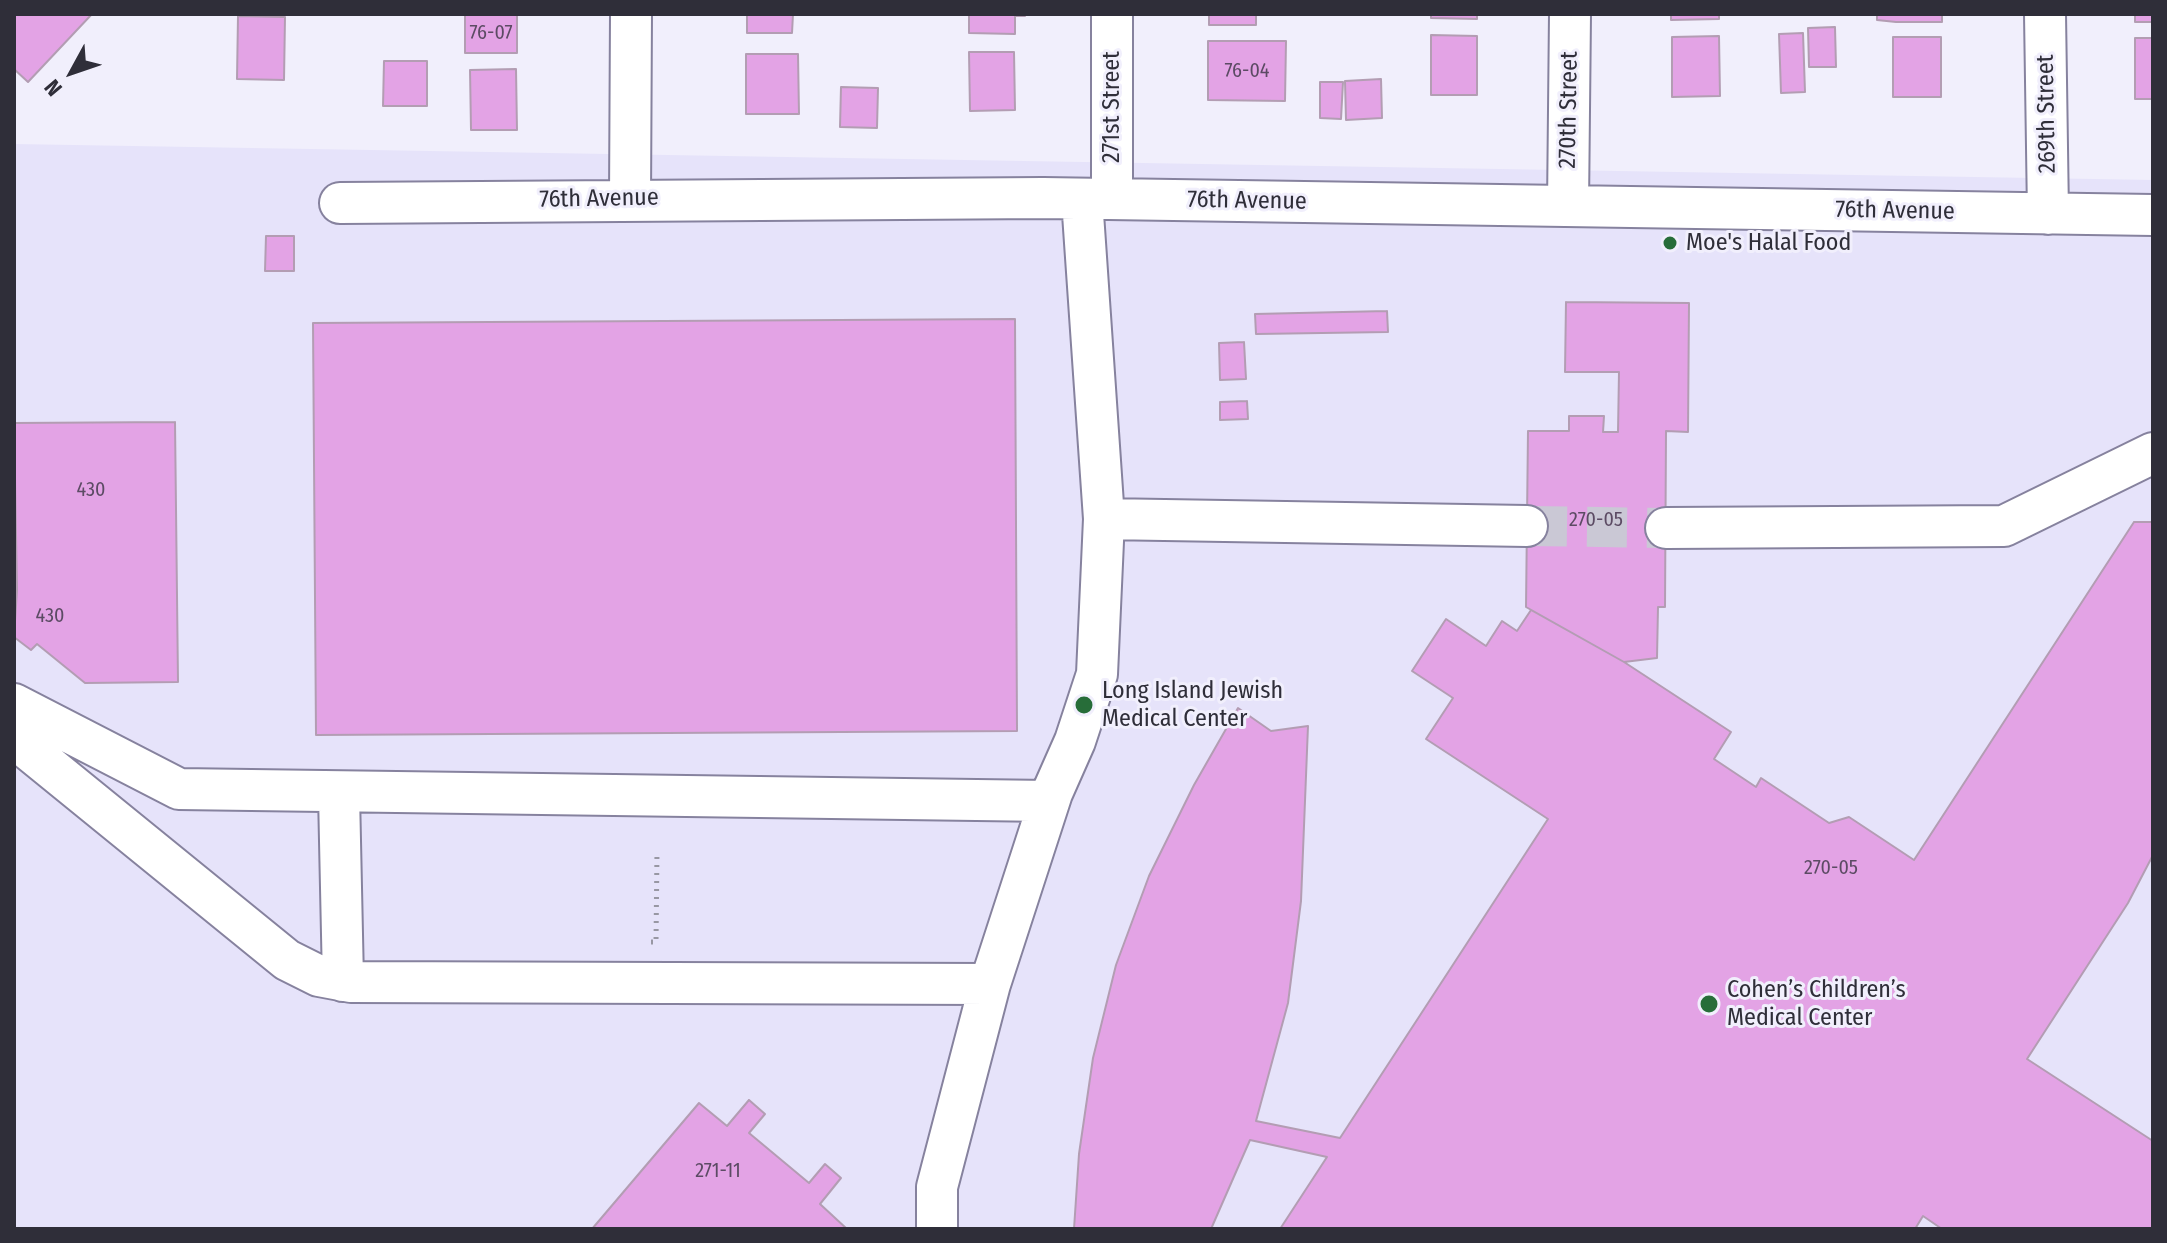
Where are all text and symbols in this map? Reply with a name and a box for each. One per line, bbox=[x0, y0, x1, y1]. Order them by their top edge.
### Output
house number: 76-07 bbox=[469, 21, 513, 45]
north arrow bbox=[32, 32, 112, 112]
street label: 271st Street bbox=[1098, 51, 1126, 163]
street label: 270th Street bbox=[1554, 51, 1584, 169]
street label: 269th Street bbox=[2032, 54, 2062, 174]
house number: 76-04 bbox=[1224, 59, 1270, 83]
text: N bbox=[39, 74, 68, 101]
street label: 76th Avenue bbox=[539, 184, 659, 214]
street label: 76th Avenue bbox=[1187, 186, 1307, 216]
street label: 76th Avenue bbox=[1835, 196, 1955, 226]
place label: Moe's Halal Food bbox=[1686, 229, 1851, 257]
marker: Moe's Halal Food bbox=[1661, 234, 1679, 252]
house number: 430 bbox=[77, 478, 105, 502]
house number: 270-05 bbox=[1569, 508, 1623, 532]
house number: 430 bbox=[36, 604, 64, 628]
place label: Long Island Jewish Medical Center bbox=[1102, 677, 1283, 733]
marker: Long Island Jewish Medical Center bbox=[1073, 694, 1095, 716]
house number: 270-05 bbox=[1804, 856, 1858, 880]
place label: Cohen’s Children’s Medical Center bbox=[1727, 976, 1906, 1032]
marker: Cohen’s Children’s Medical Center bbox=[1698, 993, 1720, 1015]
house number: 271-11 bbox=[695, 1159, 741, 1183]

